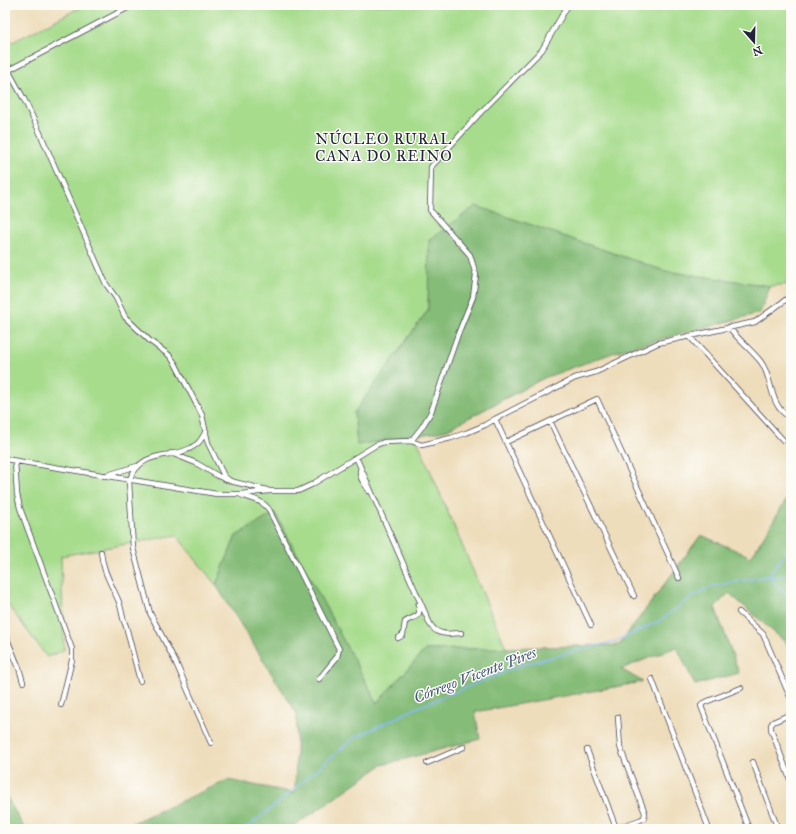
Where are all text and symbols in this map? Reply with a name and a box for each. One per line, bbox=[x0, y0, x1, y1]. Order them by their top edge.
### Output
north arrow bbox=[734, 22, 774, 62]
text: N bbox=[750, 43, 764, 59]
district label: NÚCLEO RURAL CANA DO REINO bbox=[315, 129, 453, 165]
water label: Córrego Vicente Pires bbox=[411, 643, 539, 707]

